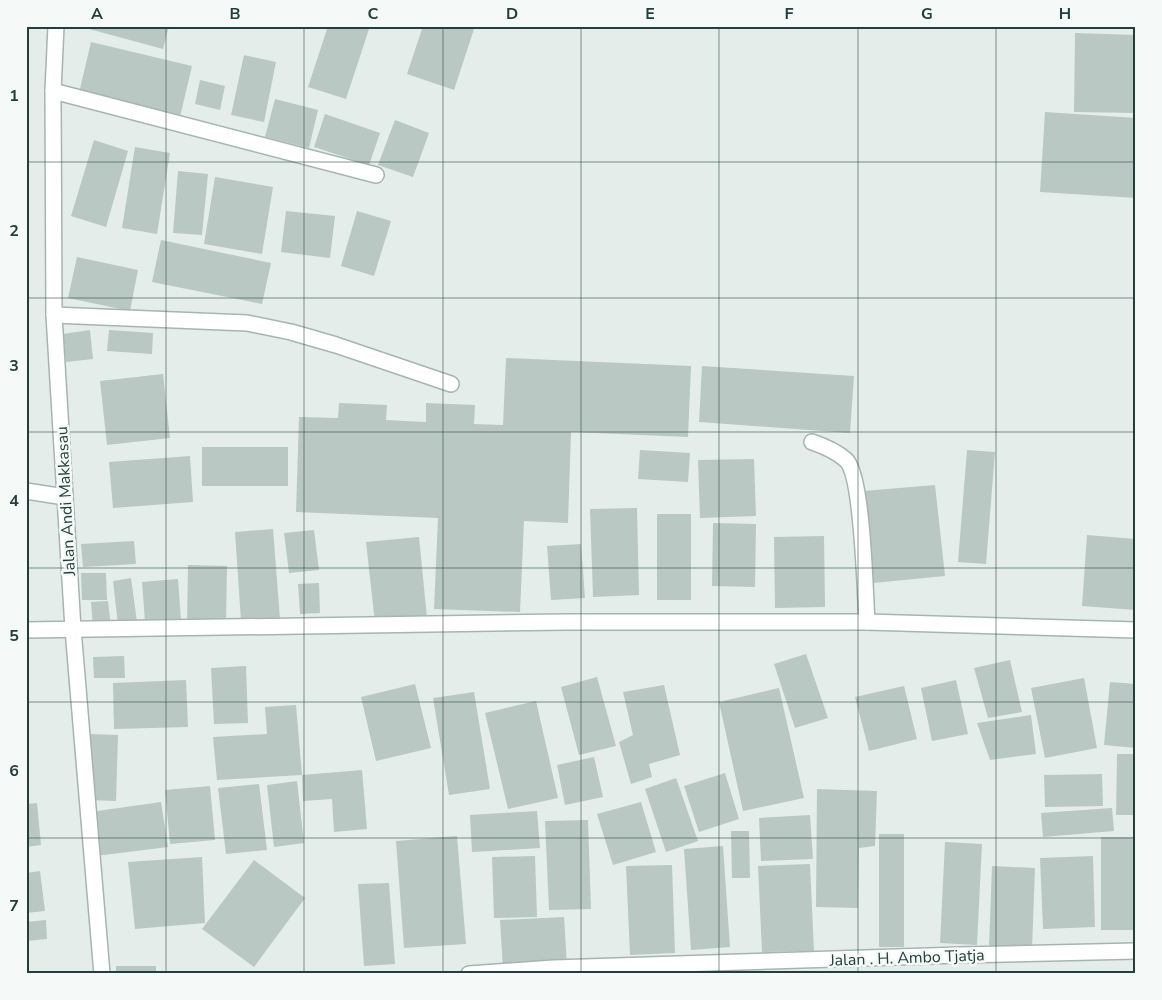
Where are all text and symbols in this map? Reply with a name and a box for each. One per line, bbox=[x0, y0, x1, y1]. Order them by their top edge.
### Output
text: A bbox=[91, 3, 103, 25]
text: B bbox=[229, 3, 241, 25]
text: C bbox=[368, 3, 379, 25]
text: D bbox=[506, 3, 518, 25]
text: E bbox=[645, 3, 655, 25]
text: F bbox=[785, 3, 794, 25]
text: G bbox=[921, 3, 933, 25]
text: H bbox=[1059, 3, 1071, 25]
text: 1 bbox=[9, 85, 19, 107]
text: 2 bbox=[9, 220, 19, 242]
text: 3 bbox=[9, 355, 19, 377]
street label: Jalan Andi Makkasau bbox=[51, 426, 81, 577]
text: 4 bbox=[9, 490, 19, 512]
text: 5 bbox=[9, 625, 19, 647]
text: 6 bbox=[9, 760, 19, 782]
text: 7 bbox=[9, 895, 19, 917]
street label: Jalan . H. Ambo Tjatja bbox=[828, 944, 985, 972]

